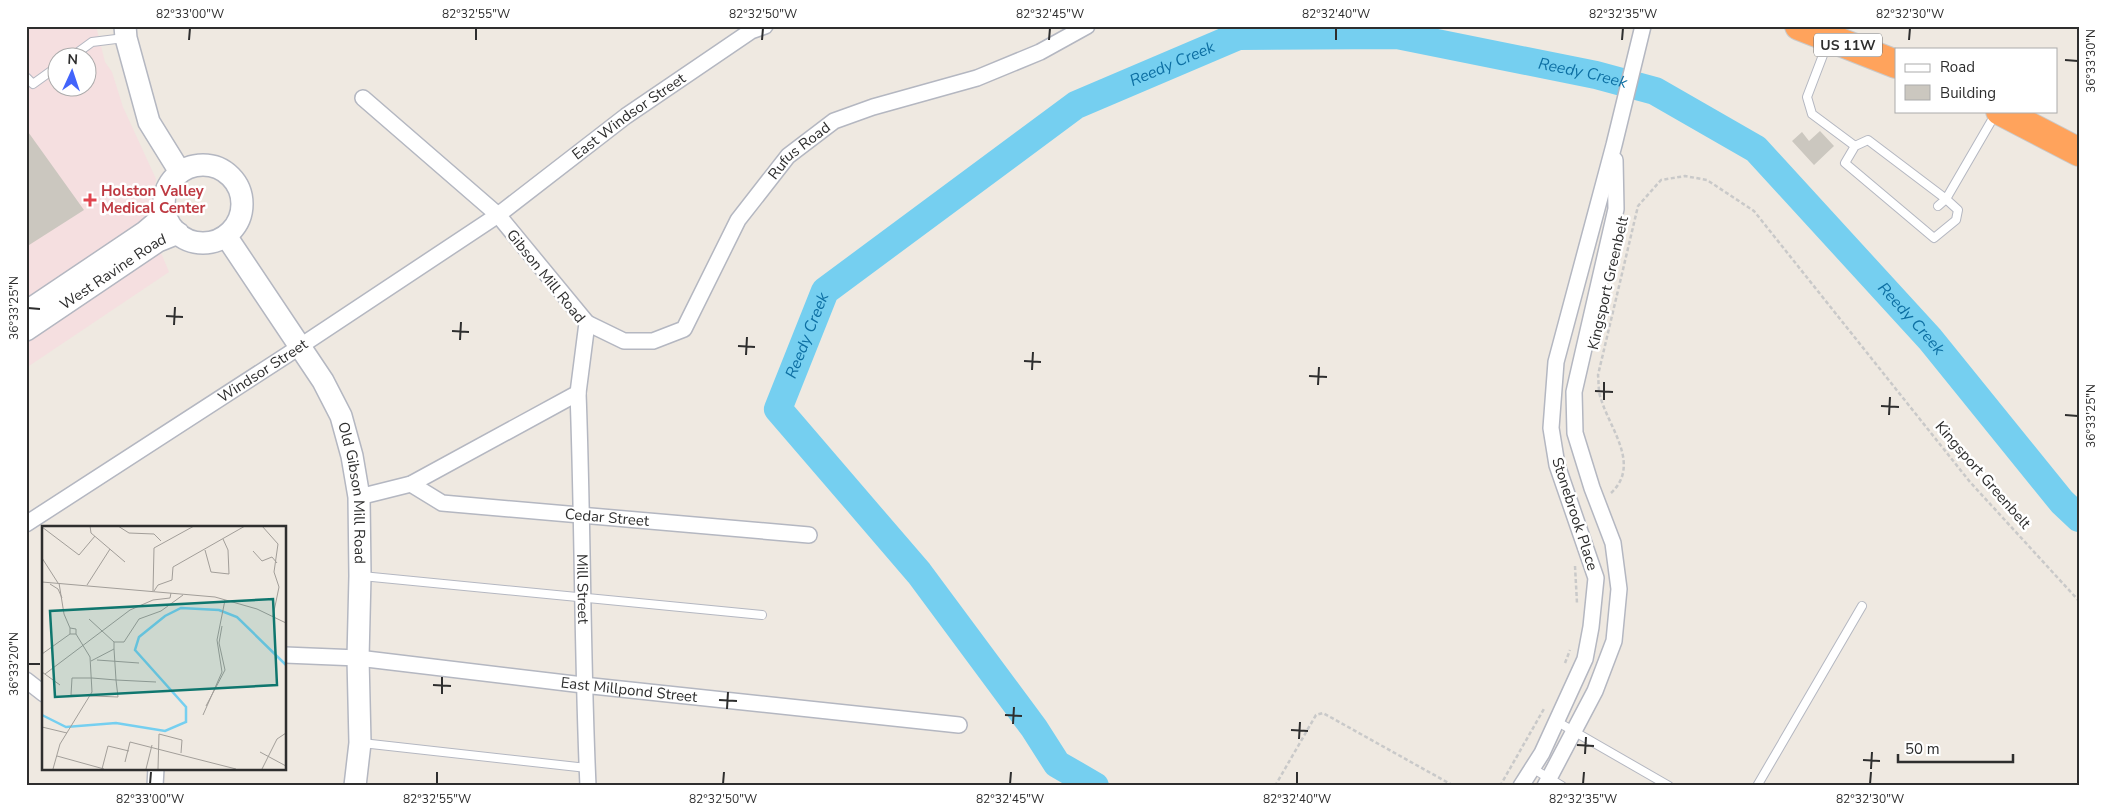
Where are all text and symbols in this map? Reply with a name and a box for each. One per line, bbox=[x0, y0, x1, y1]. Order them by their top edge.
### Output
text: 82°33'00"W bbox=[156, 6, 224, 22]
text: 82°32'55"W bbox=[442, 6, 510, 22]
text: 82°32'50"W bbox=[729, 6, 797, 22]
text: 82°32'45"W bbox=[1016, 6, 1084, 22]
text: 82°32'40"W bbox=[1302, 6, 1370, 22]
text: 82°32'35"W bbox=[1589, 6, 1657, 22]
text: 82°32'30"W bbox=[1876, 6, 1944, 22]
text: 36°33'30"N bbox=[2083, 29, 2099, 93]
road number: US 11W bbox=[1814, 34, 1882, 56]
water label: Reedy Creek bbox=[1126, 36, 1219, 92]
north arrow bbox=[48, 48, 98, 98]
legend bbox=[1895, 48, 2058, 112]
text: N bbox=[67, 50, 78, 69]
water label: Reedy Creek bbox=[1536, 53, 1631, 94]
text: Road bbox=[1940, 57, 1975, 77]
street label: East Windsor Street bbox=[568, 68, 690, 164]
text: Building bbox=[1940, 83, 1996, 103]
street label: Rufus Road bbox=[763, 117, 834, 184]
place label: Holston Valley Medical Center bbox=[101, 181, 205, 218]
marker: Holston Valley Medical Center bbox=[83, 193, 97, 207]
street label: Kingsport Greenbelt bbox=[1583, 214, 1633, 352]
street label: Gibson Mill Road bbox=[502, 225, 590, 327]
street label: West Ravine Road bbox=[56, 229, 169, 314]
text: 36°33'25"N bbox=[6, 276, 22, 340]
water label: Reedy Creek bbox=[1873, 278, 1950, 360]
water label: Reedy Creek bbox=[780, 288, 835, 382]
street label: Windsor Street bbox=[214, 334, 312, 407]
text: 36°33'25"N bbox=[2083, 384, 2099, 448]
street label: Kingsport Greenbelt bbox=[1931, 417, 2036, 534]
street label: Old Gibson Mill Road bbox=[333, 420, 370, 564]
street label: Stonebrook Place bbox=[1547, 455, 1603, 573]
street label: Cedar Street bbox=[564, 504, 651, 531]
inset map bbox=[42, 526, 286, 770]
street label: Mill Street bbox=[572, 554, 593, 625]
text: 36°33'20"N bbox=[6, 632, 22, 696]
street label: East Millpond Street bbox=[560, 672, 699, 707]
scale bar bbox=[1898, 732, 2012, 764]
text: 50 m bbox=[1905, 739, 1940, 759]
text: 82°33'00"W bbox=[116, 791, 184, 807]
text: 82°32'55"W bbox=[403, 791, 471, 807]
text: 82°32'50"W bbox=[689, 791, 757, 807]
text: 82°32'45"W bbox=[976, 791, 1044, 807]
text: 82°32'40"W bbox=[1263, 791, 1331, 807]
text: 82°32'35"W bbox=[1549, 791, 1617, 807]
text: 82°32'30"W bbox=[1836, 791, 1904, 807]

